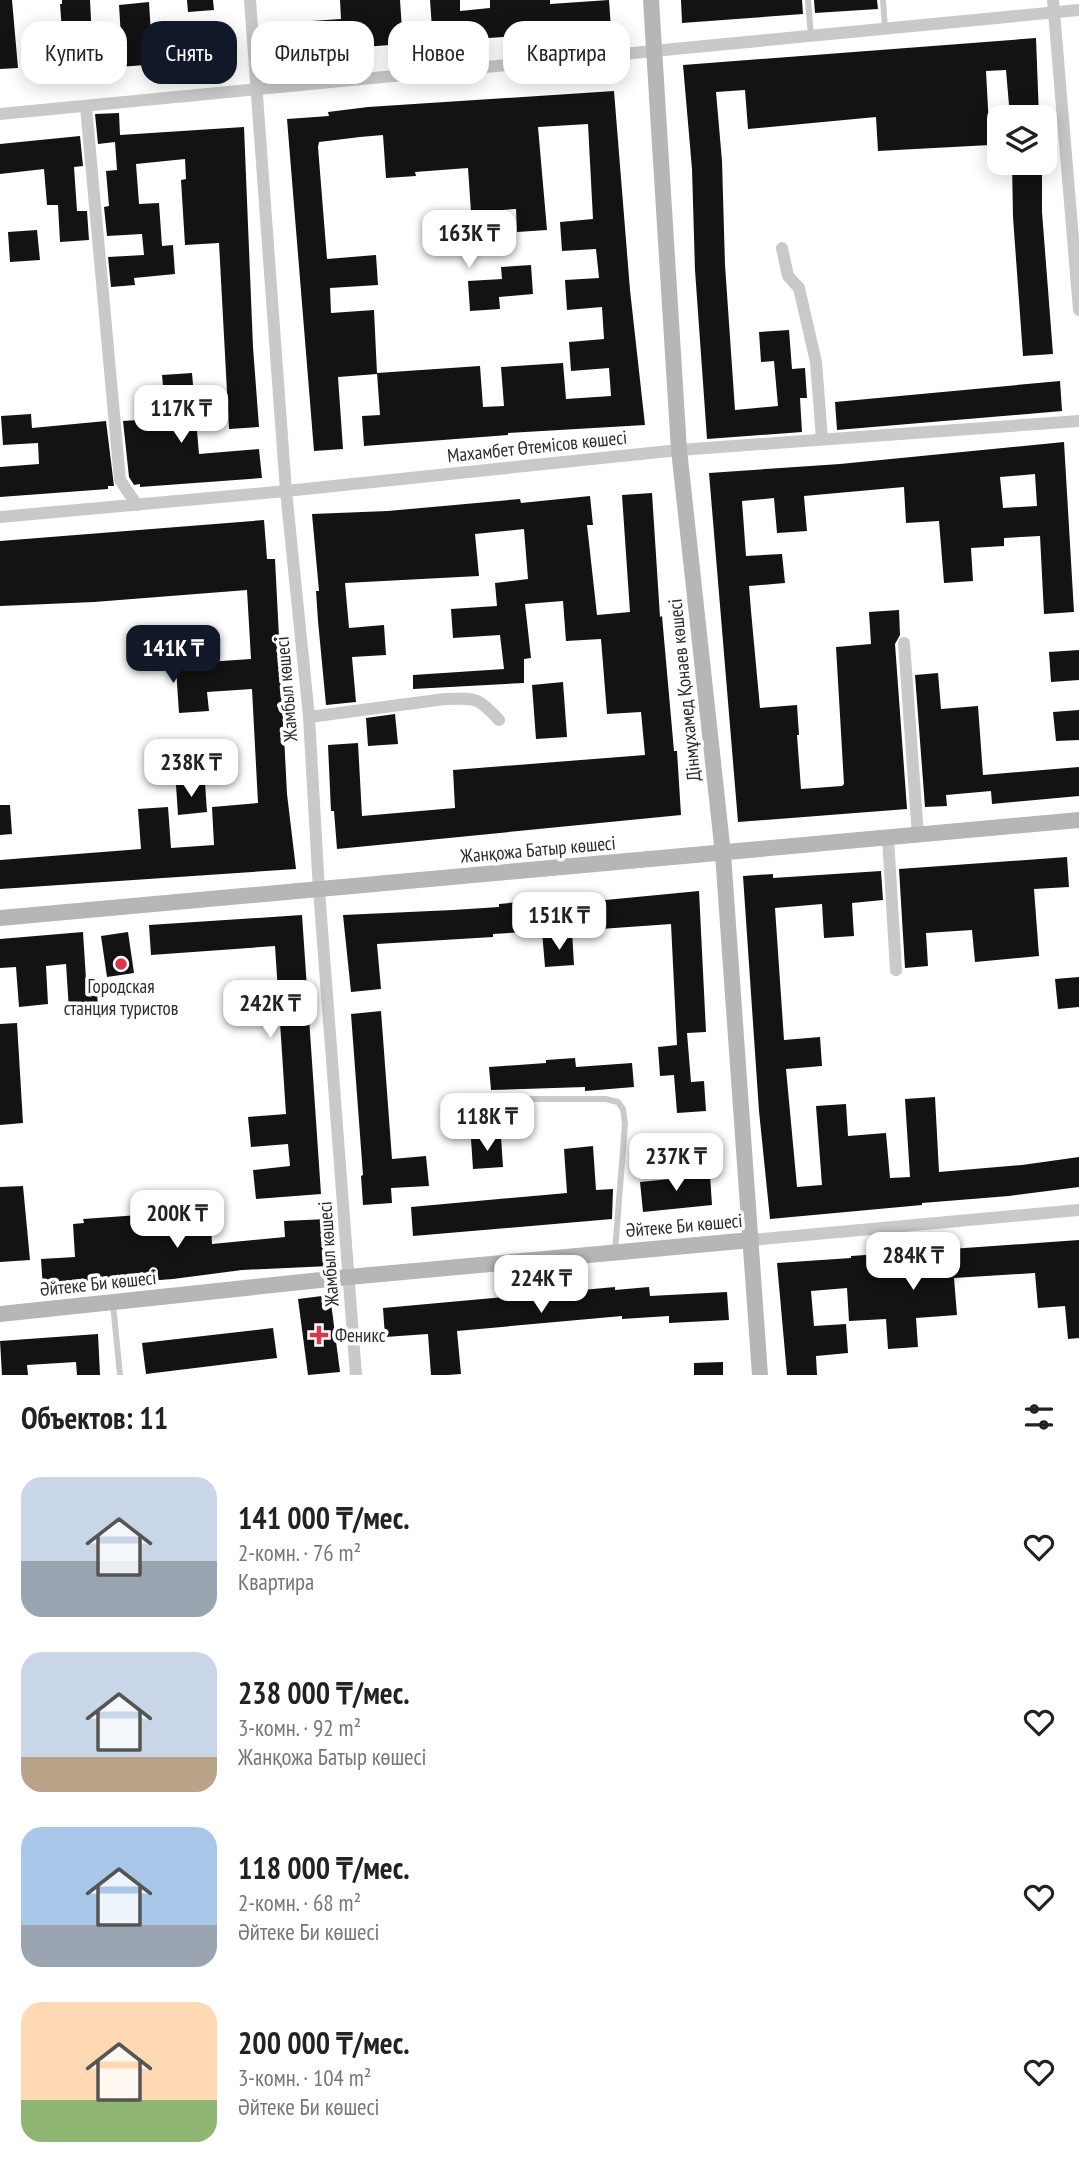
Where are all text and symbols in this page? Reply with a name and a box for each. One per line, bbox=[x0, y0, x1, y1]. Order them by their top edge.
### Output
chip: Купить bbox=[21, 21, 127, 84]
chip: Снять bbox=[141, 21, 237, 84]
chip: Фильтры bbox=[251, 21, 374, 84]
chip: Новое bbox=[388, 21, 489, 84]
chip: Квартира bbox=[503, 21, 630, 84]
map controls bbox=[987, 105, 1057, 175]
button: layers bbox=[987, 105, 1057, 175]
pin: 163K ₸ bbox=[412, 210, 526, 270]
text: 163K ₸ bbox=[438, 218, 500, 247]
pin: 117K ₸ bbox=[124, 386, 238, 445]
text: 117K ₸ bbox=[150, 393, 212, 422]
street label: Махамбет Өтемісов көшесі bbox=[446, 425, 628, 467]
street label: Дінмұхамед Қонаев көшесі bbox=[662, 598, 706, 782]
pin: 141K ₸ bbox=[116, 626, 230, 685]
text: 141K ₸ bbox=[142, 633, 204, 662]
street label: Жамбыл көшесі bbox=[269, 635, 303, 744]
pin: 238K ₸ bbox=[134, 740, 248, 799]
text: 238K ₸ bbox=[160, 747, 222, 776]
street label: Жанқожа Батыр көшесі bbox=[458, 830, 617, 868]
pin: 151K ₸ bbox=[502, 892, 616, 952]
text: 151K ₸ bbox=[528, 900, 590, 929]
marker: Городская станция туристов bbox=[113, 956, 129, 972]
place label: Городская станция туристов bbox=[64, 974, 178, 1020]
pin: 242K ₸ bbox=[213, 981, 327, 1040]
text: 242K ₸ bbox=[239, 988, 301, 1017]
pin: 118K ₸ bbox=[430, 1094, 544, 1153]
text: 118K ₸ bbox=[456, 1101, 518, 1130]
pin: 237K ₸ bbox=[619, 1134, 733, 1193]
text: 237K ₸ bbox=[645, 1141, 707, 1170]
pin: 200K ₸ bbox=[120, 1190, 234, 1250]
text: 200K ₸ bbox=[146, 1198, 208, 1227]
street label: Жамбыл көшесі bbox=[312, 1201, 344, 1308]
street label: Әйтеке Би көшесі bbox=[625, 1208, 743, 1242]
pin: 284K ₸ bbox=[856, 1232, 970, 1292]
text: 284K ₸ bbox=[882, 1240, 944, 1269]
pin: 224K ₸ bbox=[484, 1256, 598, 1315]
text: 224K ₸ bbox=[510, 1263, 572, 1292]
street label: Әйтеке Би көшесі bbox=[39, 1265, 157, 1301]
place label: Феникс bbox=[335, 1323, 386, 1347]
marker: Феникс bbox=[309, 1325, 329, 1345]
text: Объектов: 11 bbox=[21, 1398, 168, 1437]
icon: filters bbox=[1020, 1398, 1058, 1436]
text: 141 000 ₸/мес. bbox=[238, 1498, 410, 1537]
icon: home bbox=[77, 1505, 161, 1589]
icon: heart bbox=[1020, 1528, 1058, 1566]
text: 2-комн. · 76 m² bbox=[238, 1538, 361, 1567]
text: Квартира bbox=[238, 1567, 314, 1596]
text: 238 000 ₸/мес. bbox=[238, 1673, 410, 1712]
icon: home bbox=[77, 1680, 161, 1764]
icon: heart bbox=[1020, 1703, 1058, 1741]
text: 3-комн. · 92 m² bbox=[238, 1713, 361, 1742]
text: Жанқожа Батыр көшесі bbox=[238, 1742, 427, 1771]
text: 118 000 ₸/мес. bbox=[238, 1848, 410, 1887]
icon: home bbox=[77, 1855, 161, 1939]
icon: heart bbox=[1020, 1878, 1058, 1916]
text: 2-комн. · 68 m² bbox=[238, 1888, 361, 1917]
text: Әйтеке Би көшесі bbox=[238, 1917, 380, 1946]
text: 200 000 ₸/мес. bbox=[238, 2023, 410, 2062]
icon: home bbox=[77, 2030, 161, 2114]
icon: heart bbox=[1020, 2053, 1058, 2091]
text: 3-комн. · 104 m² bbox=[238, 2063, 371, 2092]
text: Әйтеке Би көшесі bbox=[238, 2092, 380, 2121]

